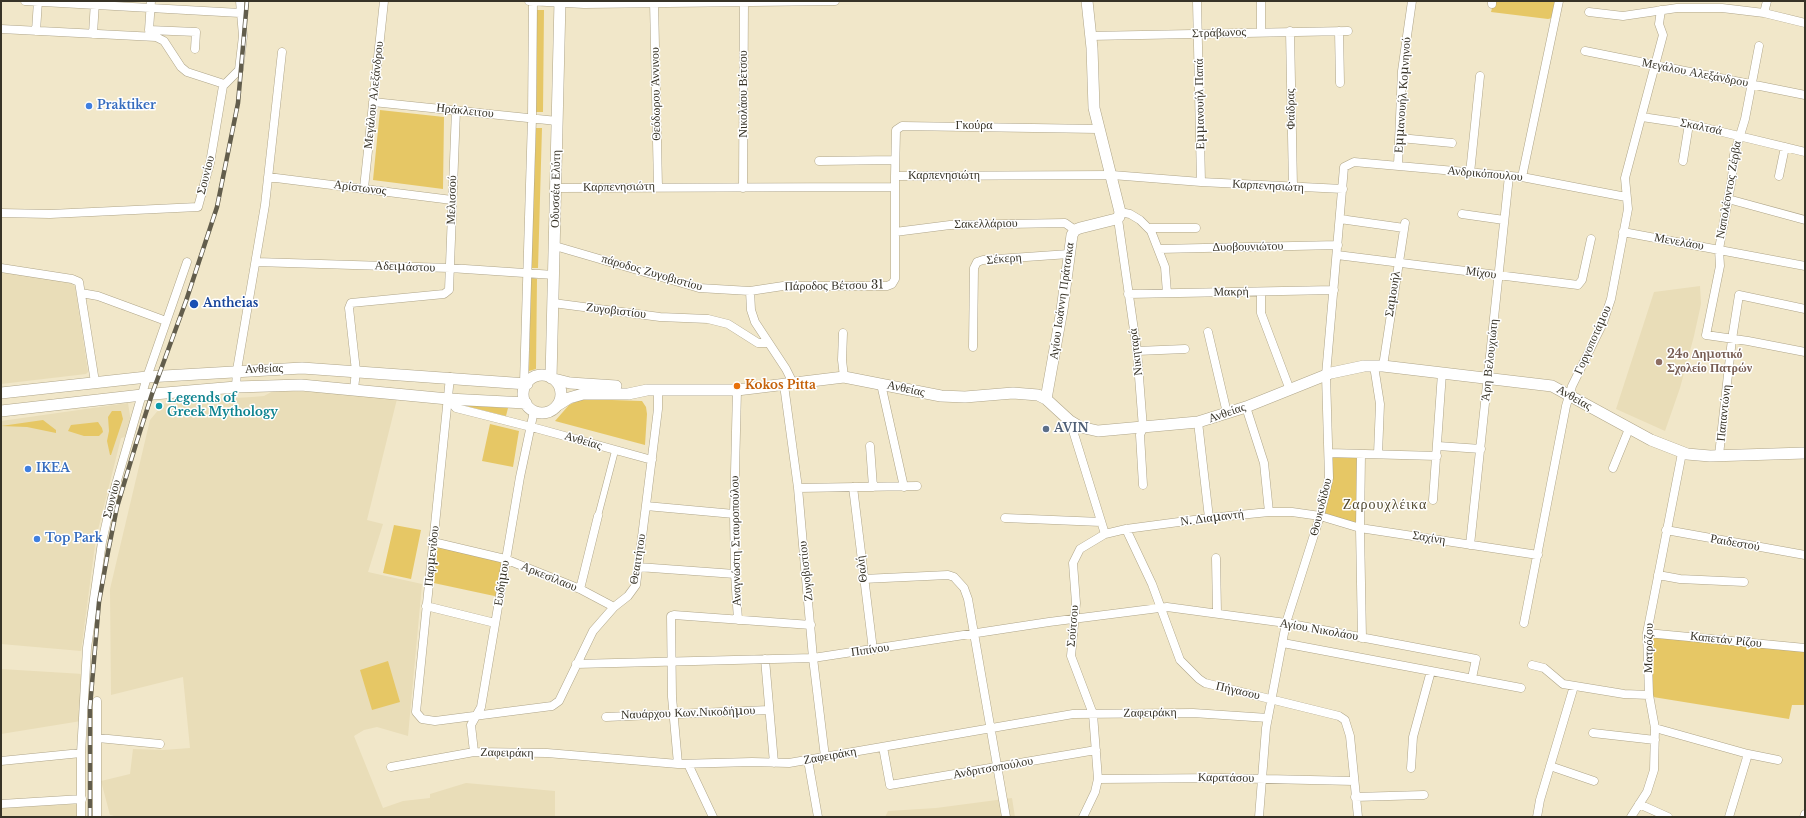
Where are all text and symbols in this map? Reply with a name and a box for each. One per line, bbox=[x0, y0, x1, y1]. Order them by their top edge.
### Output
street label: Στράβωνος bbox=[1192, 25, 1246, 41]
street label: Εμμανουήλ Κομνηνού bbox=[1392, 37, 1414, 153]
street label: Μεγάλου Αλεξάνδρου bbox=[361, 40, 387, 150]
street label: Θεόδωρου Άννινου bbox=[648, 47, 664, 141]
street label: Νικολάου Βέτσου bbox=[737, 50, 751, 138]
street label: Μεγάλου Αλεξάνδρου bbox=[1641, 56, 1749, 90]
street label: Εμμανουήλ Παπά bbox=[1192, 58, 1208, 150]
street label: Φαίδρας bbox=[1283, 88, 1299, 130]
place label: Praktiker bbox=[97, 99, 156, 113]
marker: Praktiker bbox=[84, 101, 94, 111]
street label: Ηράκλειτου bbox=[435, 101, 495, 121]
street label: Σκαλτσά bbox=[1679, 116, 1723, 138]
street label: Γκούρα bbox=[956, 119, 992, 133]
street label: Ναπολέοντος Ζέρβα bbox=[1713, 140, 1745, 240]
street label: Οδυσσέα Ελύτη bbox=[548, 150, 564, 228]
street label: Σουνίου bbox=[194, 154, 218, 196]
street label: Ανδρικόπουλου bbox=[1447, 164, 1523, 184]
street label: Καρπενησιώτη bbox=[908, 169, 980, 183]
street label: Μελισσού bbox=[444, 175, 460, 225]
street label: Καρπενησιώτη bbox=[1232, 177, 1304, 195]
street label: Αρίστωνος bbox=[333, 178, 387, 198]
street label: Καρπενησιώτη bbox=[583, 179, 655, 195]
street label: Σακελλάριου bbox=[954, 216, 1018, 232]
street label: Μενελάου bbox=[1653, 231, 1705, 253]
street label: Δυοβουνιώτου bbox=[1212, 239, 1284, 255]
street label: Αγίου Ιωάννη Πράτσικα bbox=[1047, 241, 1077, 361]
street label: Σέκερη bbox=[986, 250, 1022, 268]
street label: πάροδος Ζυγοβιστίου bbox=[600, 252, 704, 294]
street label: Αδειμάστου bbox=[374, 259, 436, 275]
street label: Μίχου bbox=[1465, 264, 1497, 282]
street label: Σαμουήλ bbox=[1382, 270, 1404, 318]
street label: Πάροδος Βέτσου 31 bbox=[784, 278, 884, 294]
street label: Μακρή bbox=[1213, 284, 1249, 300]
place label: Antheias bbox=[203, 297, 258, 311]
marker: Antheias bbox=[188, 298, 200, 310]
street label: Ζυγοβιστίου bbox=[585, 300, 647, 322]
street label: Γοργοποτάμου bbox=[1571, 303, 1615, 377]
street label: Άρη Βελουχιώτη bbox=[1479, 318, 1501, 402]
street label: Νικηταρά bbox=[1126, 327, 1146, 377]
place label: 24ο Δημοτικό Σχολείο Πατρών bbox=[1667, 348, 1752, 376]
marker: 24ο Δημοτικό Σχολείο Πατρών bbox=[1654, 357, 1664, 367]
street label: Ανθείας bbox=[245, 361, 283, 377]
street label: Ανθείας bbox=[886, 378, 926, 400]
place label: Kokos Pitta bbox=[745, 379, 816, 393]
marker: Kokos Pitta bbox=[732, 381, 742, 391]
street label: Ανθείας bbox=[1554, 382, 1594, 414]
street label: Παπαντώνη bbox=[1714, 384, 1734, 442]
place label: Legends of Greek Mythology bbox=[167, 392, 278, 420]
street label: Ανθείας bbox=[1207, 400, 1247, 426]
marker: Legends of Greek Mythology bbox=[154, 401, 164, 411]
place label: AVIN bbox=[1054, 422, 1089, 436]
marker: AVIN bbox=[1041, 424, 1051, 434]
street label: Ανθείας bbox=[563, 429, 603, 453]
place label: IKEA bbox=[36, 462, 70, 476]
marker: IKEA bbox=[23, 464, 33, 474]
street label: Αναγνώστη Σταυροπούλου bbox=[728, 476, 744, 606]
street label: Θουκυδίδου bbox=[1307, 477, 1335, 537]
street label: Σουνίου bbox=[100, 478, 124, 520]
district label: Ζαρουχλέικα bbox=[1343, 497, 1427, 513]
street label: Ν. Διαμαντή bbox=[1179, 507, 1245, 529]
street label: Παρμενίδου bbox=[422, 525, 442, 587]
street label: Σαχίνη bbox=[1411, 528, 1447, 548]
place label: Top Park bbox=[45, 532, 103, 546]
street label: Ραιδεστού bbox=[1709, 532, 1761, 554]
street label: Θεαιτήτου bbox=[627, 533, 649, 585]
marker: Top Park bbox=[32, 534, 42, 544]
street label: Ζυγοβιστίου bbox=[796, 540, 816, 602]
street label: Θαλή bbox=[853, 555, 871, 583]
street label: Ευδήμου bbox=[491, 559, 513, 607]
street label: Αρκεσίλαου bbox=[519, 559, 579, 595]
street label: Σούτσου bbox=[1064, 604, 1082, 648]
street label: Αγίου Νικολάου bbox=[1279, 616, 1359, 644]
street label: Ματρόζου bbox=[1641, 623, 1657, 673]
street label: Καπετάν Ρίζου bbox=[1689, 629, 1763, 651]
street label: Πιπίνου bbox=[850, 640, 890, 660]
street label: Πήγασου bbox=[1214, 679, 1262, 703]
street label: Ναυάρχου Κων.Νικοδήμου bbox=[621, 703, 755, 723]
street label: Ζαφειράκη bbox=[1123, 705, 1177, 721]
street label: Ζαφειράκη bbox=[802, 744, 858, 768]
street label: Ζαφειράκη bbox=[480, 745, 534, 761]
street label: Ανδριτσοπούλου bbox=[952, 754, 1034, 782]
street label: Καρατάσου bbox=[1198, 770, 1254, 786]

